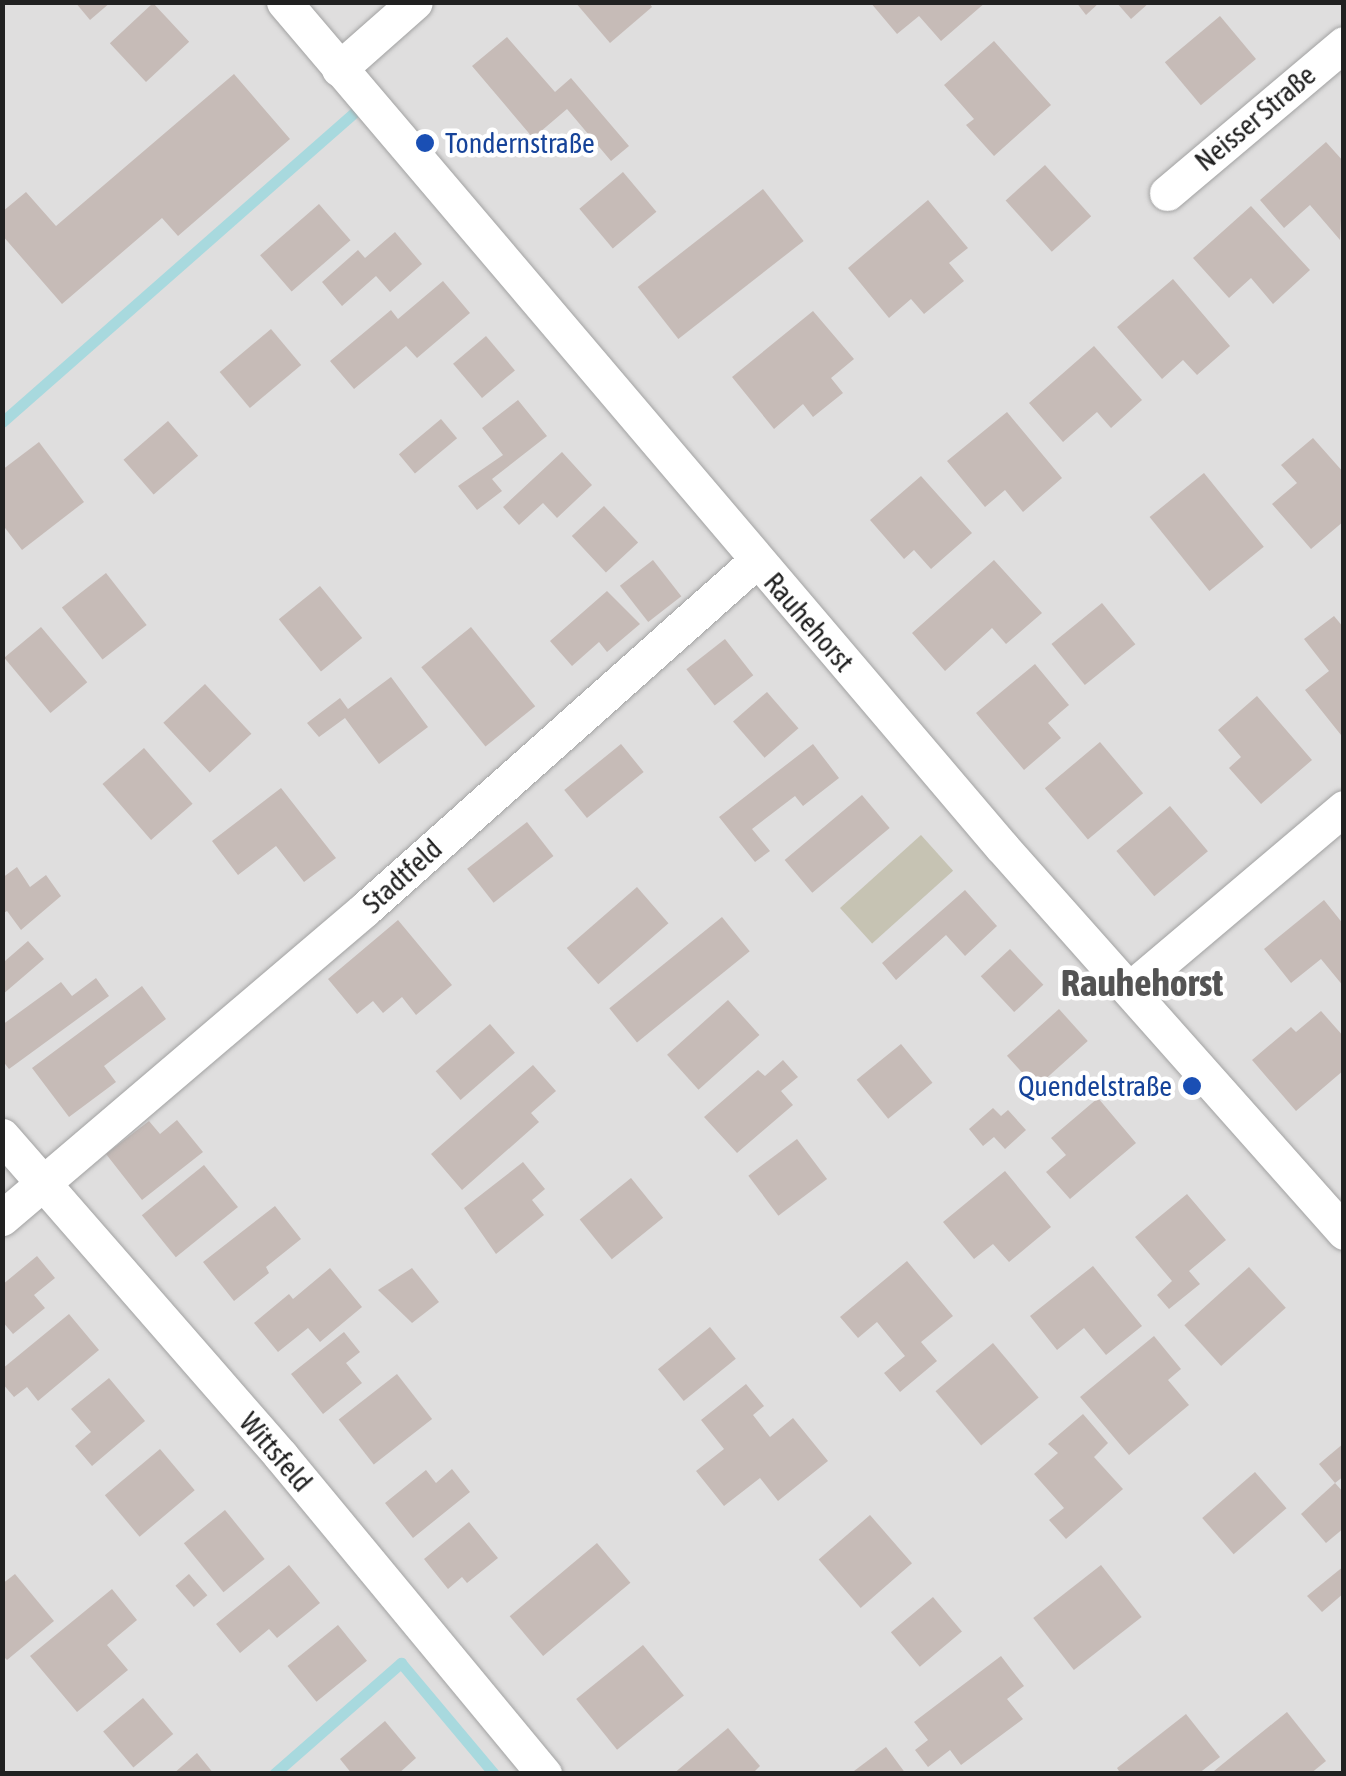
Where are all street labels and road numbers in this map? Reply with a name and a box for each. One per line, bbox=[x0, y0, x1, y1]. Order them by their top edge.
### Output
street label: Neisser Straße bbox=[1188, 58, 1322, 178]
street label: Rauhehorst bbox=[757, 566, 861, 678]
street label: Stadtfeld bbox=[355, 832, 449, 920]
street label: Wittsfeld bbox=[233, 1406, 319, 1498]

